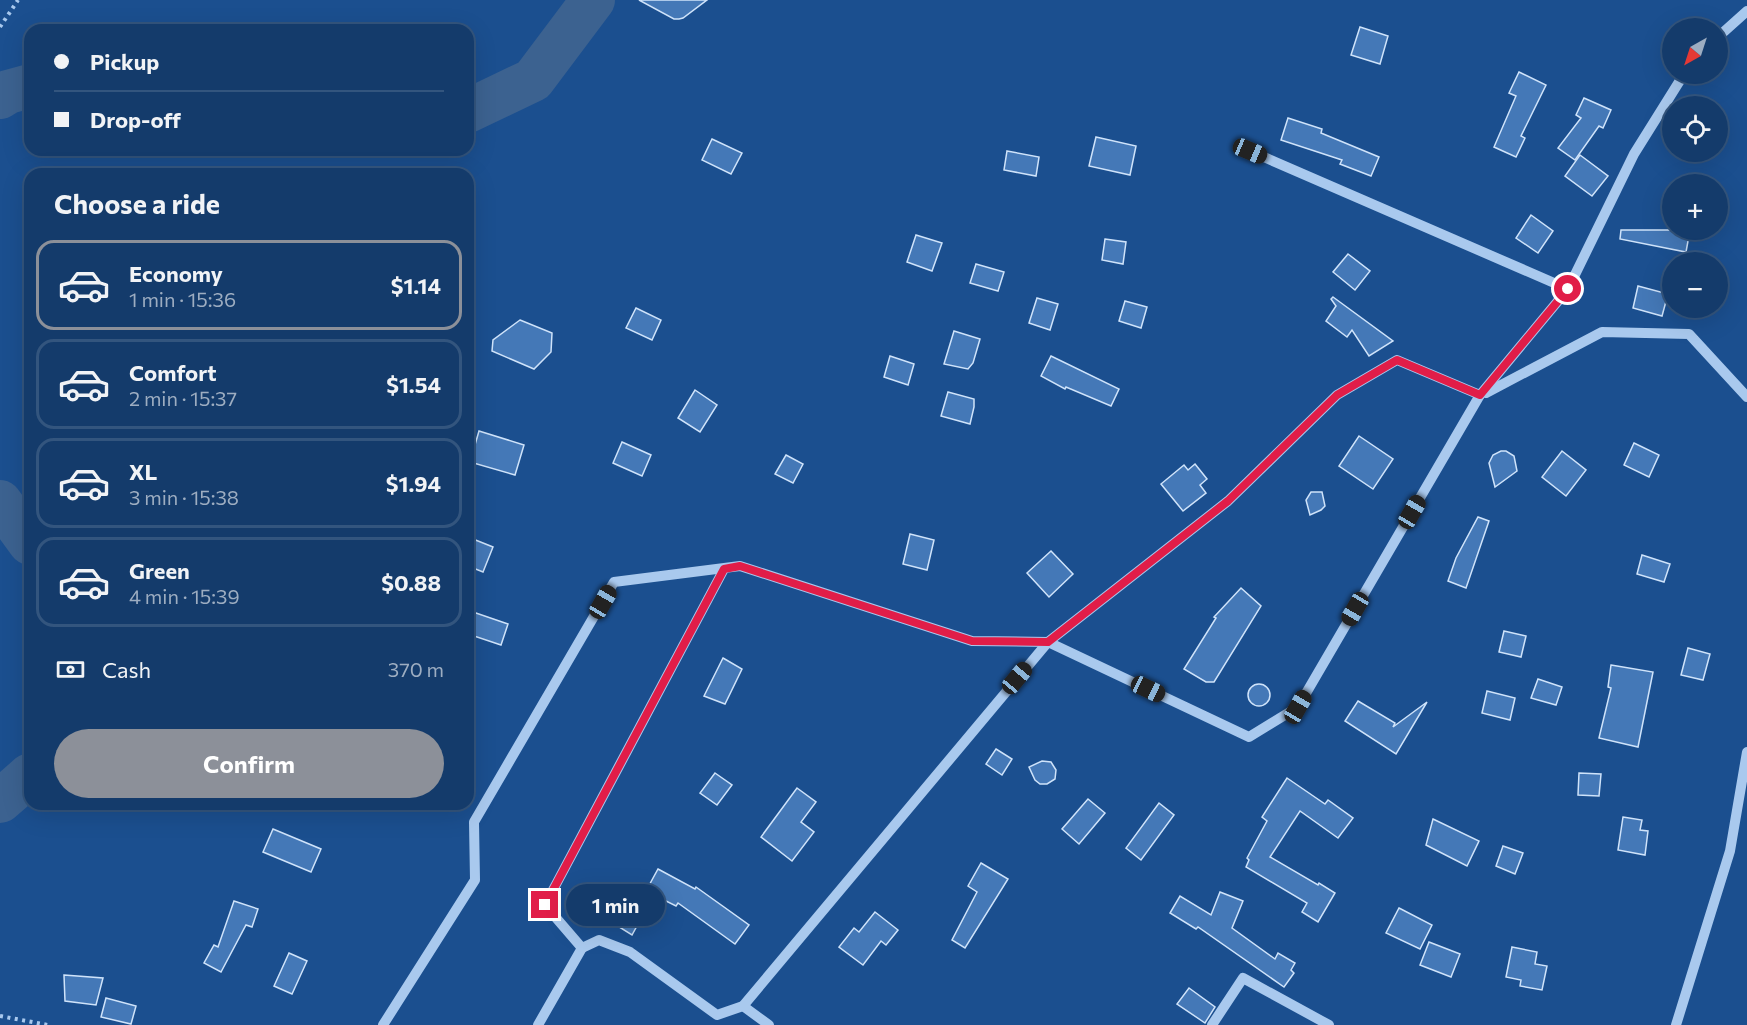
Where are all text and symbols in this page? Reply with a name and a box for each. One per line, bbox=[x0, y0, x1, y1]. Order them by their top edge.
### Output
north arrow bbox=[1662, 18, 1728, 84]
map controls bbox=[1662, 18, 1728, 318]
text: Pickup bbox=[90, 48, 159, 75]
button: locate bbox=[1662, 96, 1728, 162]
text: Drop-off bbox=[90, 106, 181, 133]
car bbox=[1230, 136, 1270, 166]
button: + bbox=[1662, 174, 1728, 240]
text: Choose a ride bbox=[54, 187, 220, 220]
button: − bbox=[1662, 252, 1728, 318]
icon: car bbox=[57, 258, 111, 312]
text: Economy bbox=[129, 260, 223, 287]
text: $1.14 bbox=[391, 272, 441, 299]
route start bbox=[1554, 275, 1581, 302]
text: 1 min · 15:36 bbox=[129, 287, 236, 311]
icon: car bbox=[57, 357, 111, 411]
text: Comfort bbox=[129, 359, 217, 386]
text: $1.54 bbox=[386, 371, 441, 398]
text: 2 min · 15:37 bbox=[129, 386, 237, 410]
icon: car bbox=[57, 456, 111, 510]
text: XL bbox=[129, 458, 157, 485]
text: $1.94 bbox=[386, 470, 441, 497]
text: 3 min · 15:38 bbox=[129, 485, 239, 509]
car bbox=[1395, 492, 1429, 532]
icon: car bbox=[57, 555, 111, 609]
text: Green bbox=[129, 557, 190, 584]
text: $0.88 bbox=[381, 569, 441, 596]
car bbox=[586, 582, 620, 622]
text: 4 min · 15:39 bbox=[129, 584, 240, 608]
car bbox=[1338, 589, 1372, 629]
icon: cash bbox=[54, 653, 87, 686]
text: Cash bbox=[102, 656, 151, 683]
text: 370 m bbox=[388, 657, 444, 681]
car bbox=[999, 658, 1035, 698]
car bbox=[1128, 673, 1168, 705]
car bbox=[1281, 687, 1315, 727]
button: Confirm bbox=[54, 729, 444, 798]
callout: 1 min bbox=[566, 884, 665, 926]
route end bbox=[531, 891, 558, 918]
text: 1 min bbox=[592, 893, 639, 917]

